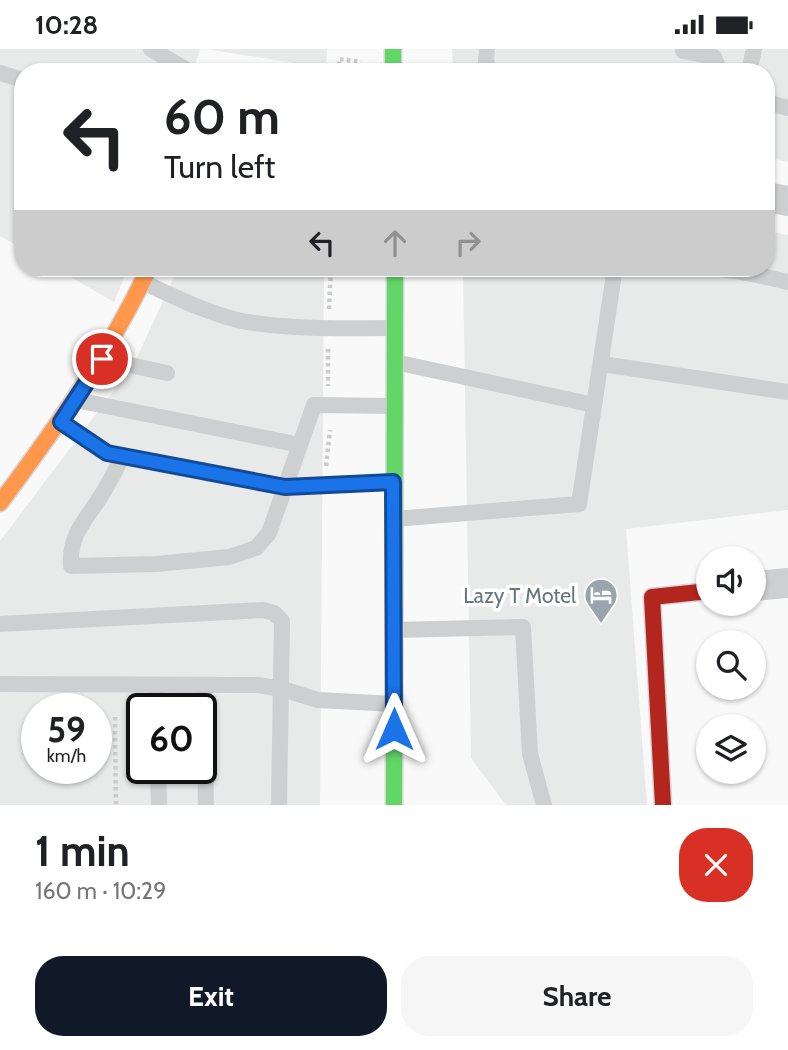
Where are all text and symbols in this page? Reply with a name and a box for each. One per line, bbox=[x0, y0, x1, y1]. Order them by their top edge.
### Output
text: 10:28 bbox=[35, 9, 98, 41]
text: 60 m bbox=[164, 87, 280, 146]
icon: left bbox=[49, 91, 140, 182]
text: Turn left bbox=[164, 147, 275, 186]
icon: left bbox=[303, 224, 341, 262]
icon: ahead bbox=[376, 224, 414, 262]
icon: right bbox=[449, 224, 487, 262]
pin bbox=[72, 329, 132, 389]
icon: arrive bbox=[83, 340, 121, 378]
map controls bbox=[696, 546, 766, 784]
button: sound bbox=[696, 546, 766, 616]
hotel icon: Lazy T Motel bbox=[582, 576, 620, 625]
place label: Lazy T Motel bbox=[463, 583, 576, 608]
button: search bbox=[696, 630, 766, 700]
position arrow bbox=[357, 692, 431, 766]
speed limit sign: 60 bbox=[126, 693, 217, 784]
text: 59 bbox=[47, 708, 86, 751]
button: layers bbox=[696, 714, 766, 784]
text: km/h bbox=[47, 745, 86, 767]
text: 1 min bbox=[35, 825, 130, 877]
button: close bbox=[679, 828, 753, 902]
text: 160 m · 10:29 bbox=[35, 877, 166, 905]
button: Exit bbox=[35, 956, 387, 1036]
button: Share bbox=[401, 956, 753, 1036]

